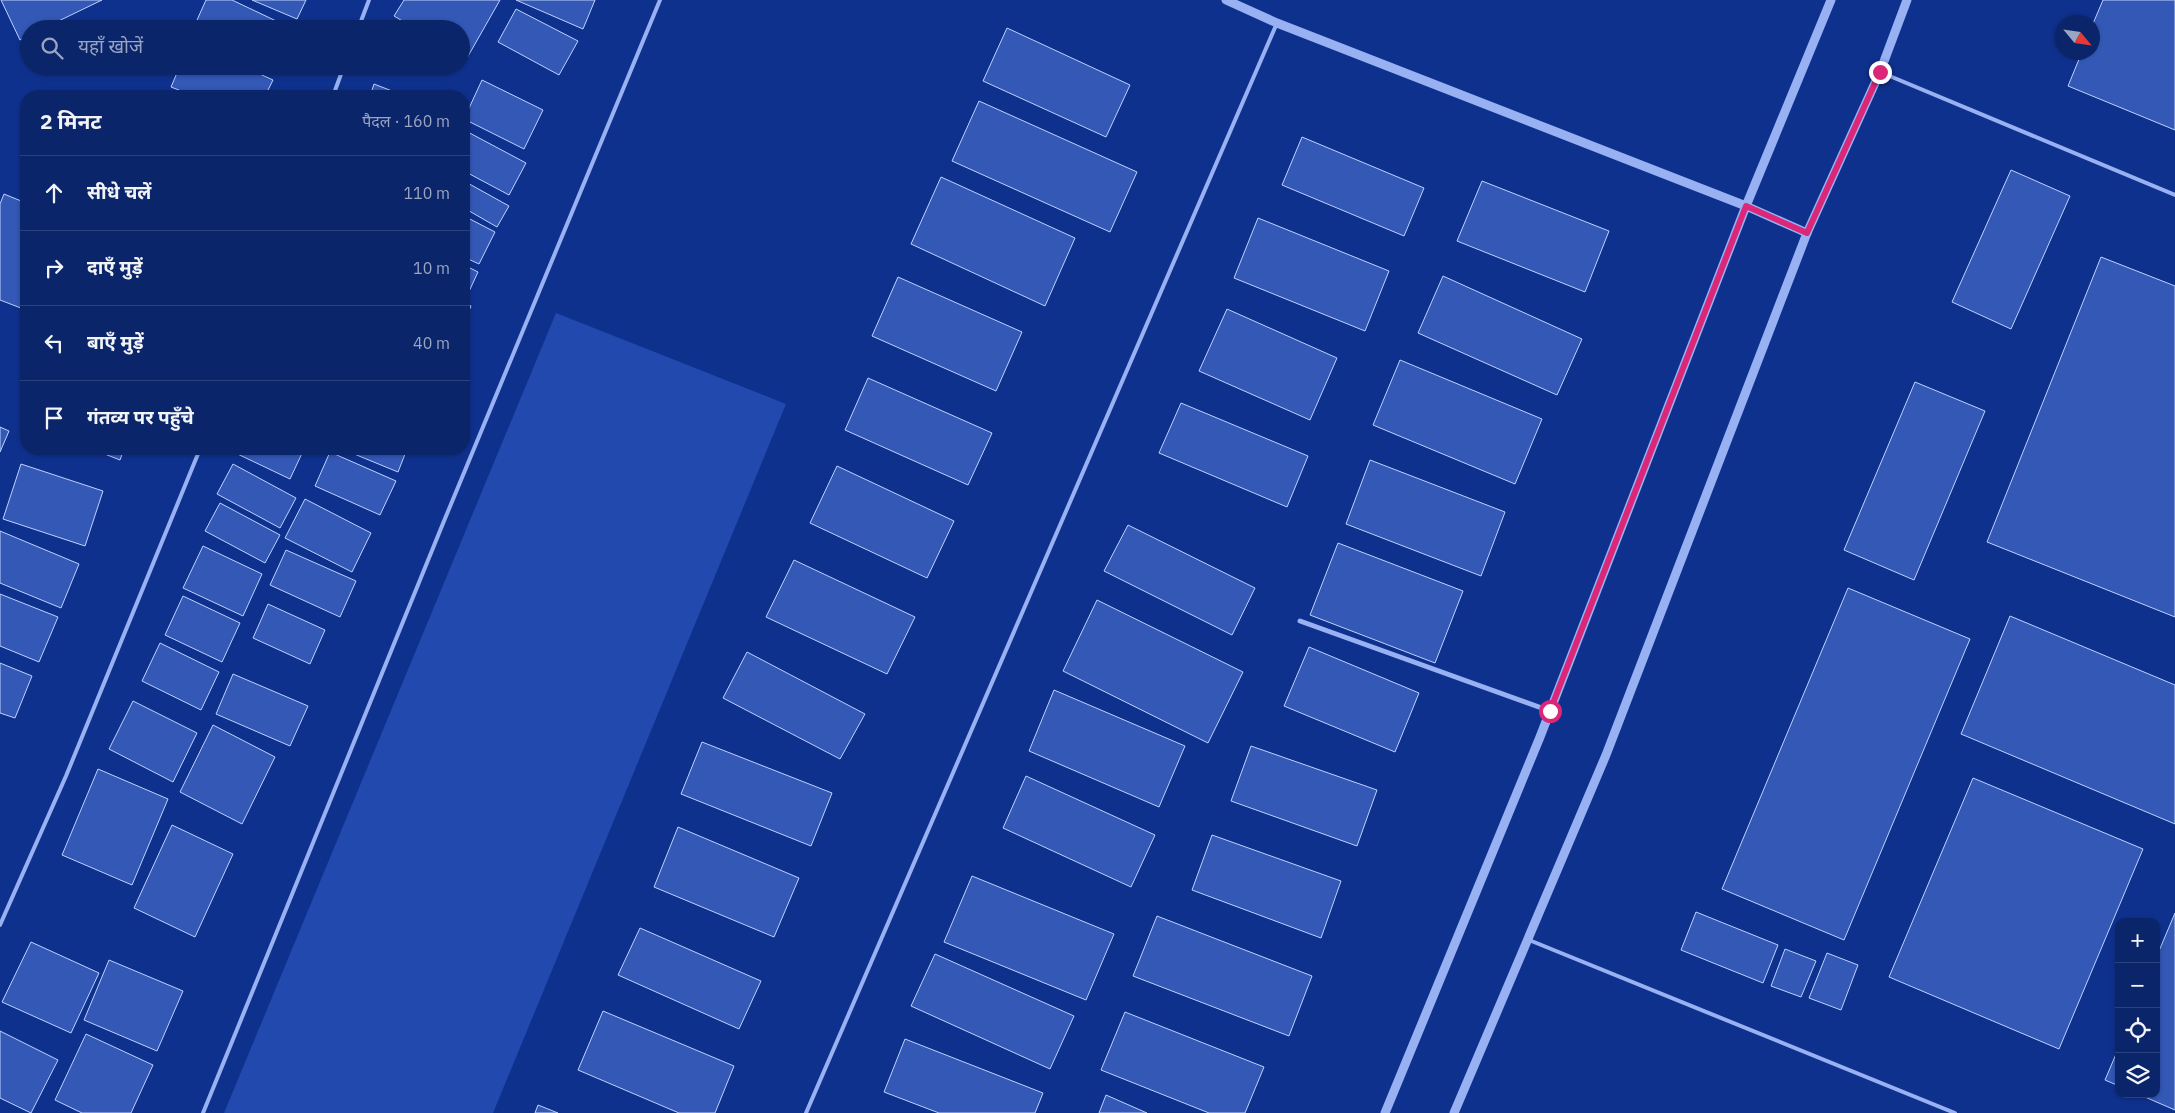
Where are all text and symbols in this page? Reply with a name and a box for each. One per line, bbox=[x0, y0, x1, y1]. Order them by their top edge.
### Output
north arrow bbox=[2055, 15, 2100, 60]
search box bbox=[20, 20, 470, 75]
icon: search bbox=[38, 34, 66, 62]
text: यहाँ खोजें bbox=[78, 34, 143, 58]
route end bbox=[1869, 61, 1892, 84]
text: 2 मिनट bbox=[40, 107, 102, 135]
text: पैदल · 160 m bbox=[362, 111, 450, 131]
icon: ahead bbox=[40, 179, 68, 207]
text: सीधे चलें bbox=[87, 180, 151, 204]
text: 110 m bbox=[403, 183, 450, 203]
icon: right bbox=[40, 254, 68, 282]
text: दाएँ मुड़ें bbox=[87, 255, 143, 279]
text: 10 m bbox=[413, 258, 450, 278]
icon: left bbox=[40, 329, 68, 357]
text: बाएँ मुड़ें bbox=[87, 330, 144, 354]
text: 40 m bbox=[413, 333, 450, 353]
icon: arrive bbox=[40, 404, 68, 432]
text: गंतव्य पर पहुँचे bbox=[87, 405, 194, 429]
route start bbox=[1539, 700, 1562, 723]
map controls bbox=[2115, 918, 2160, 1098]
button: + bbox=[2115, 918, 2160, 963]
button: − bbox=[2115, 963, 2160, 1008]
button: locate bbox=[2115, 1008, 2160, 1053]
button: layers bbox=[2115, 1053, 2160, 1098]

